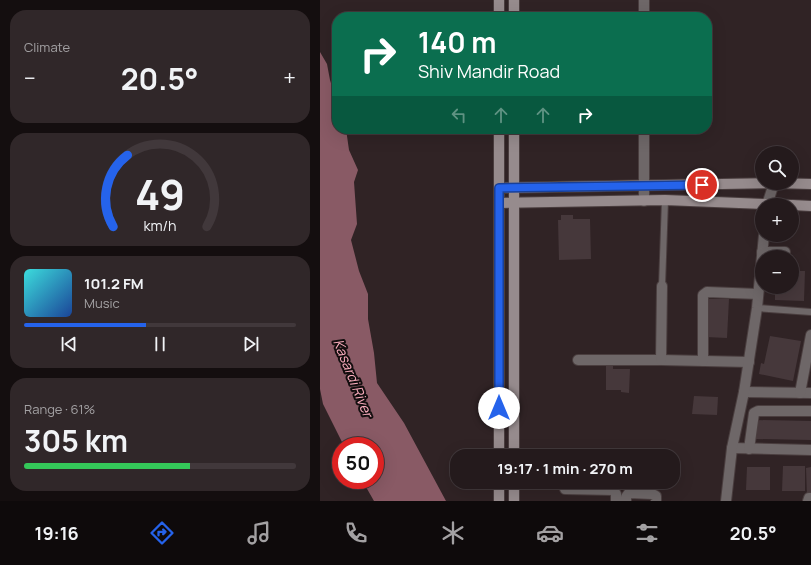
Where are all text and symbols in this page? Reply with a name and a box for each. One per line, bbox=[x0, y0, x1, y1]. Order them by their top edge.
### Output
text: 140 m bbox=[418, 23, 497, 61]
icon: right bbox=[352, 28, 404, 80]
text: Climate bbox=[24, 38, 70, 56]
text: 20.5° bbox=[121, 58, 199, 99]
text: Shiv Mandir Road bbox=[418, 59, 560, 83]
text: − bbox=[24, 63, 36, 93]
text: + bbox=[283, 63, 296, 93]
icon: left bbox=[448, 104, 470, 126]
icon: ahead bbox=[490, 104, 512, 126]
icon: ahead bbox=[532, 104, 554, 126]
icon: right bbox=[574, 104, 596, 126]
map controls bbox=[755, 146, 799, 294]
button: search bbox=[755, 146, 799, 190]
text: 49 bbox=[135, 166, 185, 222]
pin bbox=[685, 168, 719, 202]
icon: arrive bbox=[691, 174, 713, 196]
button: + bbox=[755, 198, 799, 242]
text: km/h bbox=[143, 216, 177, 235]
button: − bbox=[755, 250, 799, 294]
text: 101.2 FM bbox=[84, 273, 144, 294]
text: Music bbox=[84, 294, 120, 312]
icon: previous bbox=[58, 333, 80, 355]
icon: pause bbox=[149, 333, 171, 355]
icon: next bbox=[240, 333, 262, 355]
water label: Kasardi River bbox=[329, 336, 378, 421]
position arrow bbox=[478, 387, 520, 429]
text: Range · 61% bbox=[24, 400, 95, 418]
text: 305 km bbox=[24, 420, 128, 461]
speed limit sign: 50 bbox=[332, 437, 384, 489]
text: 19:17 · 1 min · 270 m bbox=[497, 458, 633, 479]
icon: directions bbox=[148, 519, 176, 547]
icon: music bbox=[245, 519, 273, 547]
icon: phone bbox=[342, 519, 370, 547]
icon: climate bbox=[439, 519, 467, 547]
icon: car bbox=[536, 519, 564, 547]
icon: filters bbox=[633, 519, 661, 547]
text: 19:16 bbox=[35, 521, 79, 545]
text: 20.5° bbox=[730, 521, 777, 545]

